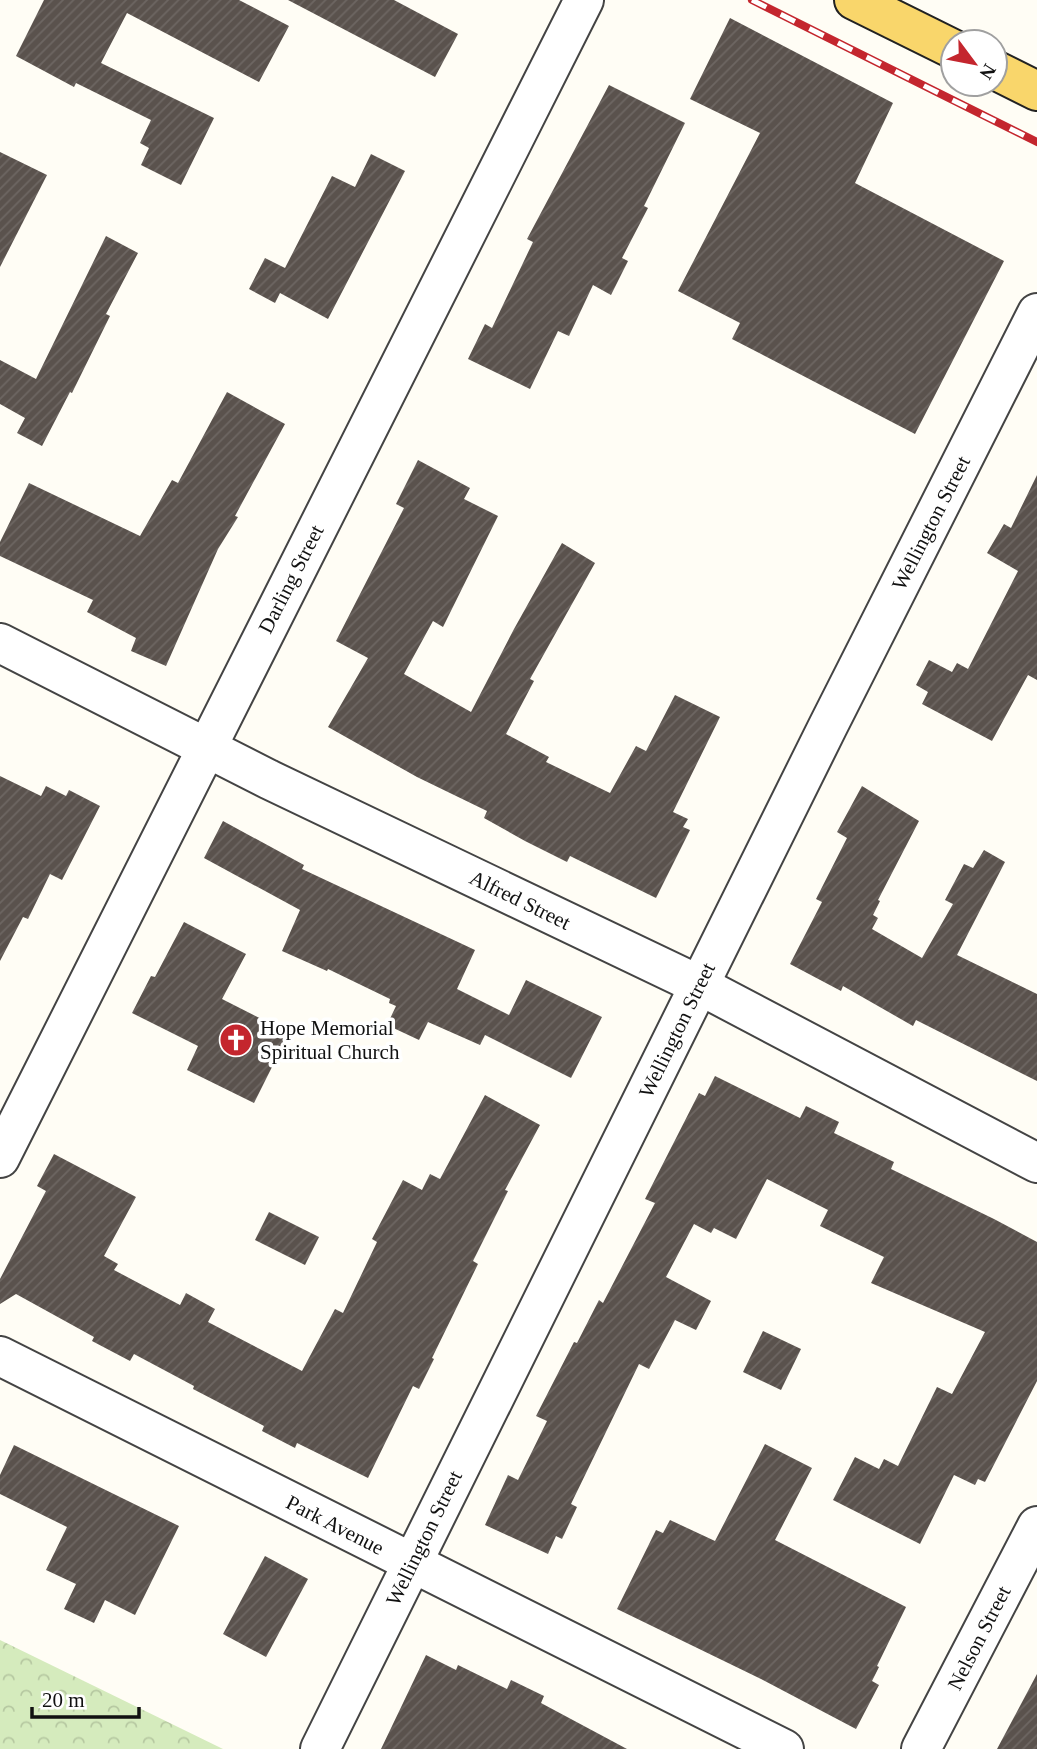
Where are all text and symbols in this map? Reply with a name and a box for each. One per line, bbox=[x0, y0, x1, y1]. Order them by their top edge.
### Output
north arrow bbox=[939, 28, 1009, 98]
text: N bbox=[975, 60, 1001, 83]
street label: Wellington Street bbox=[887, 452, 975, 594]
street label: Darling Street bbox=[253, 521, 329, 637]
street label: Alfred Street bbox=[466, 865, 574, 935]
street label: Wellington Street bbox=[634, 959, 720, 1101]
place label: Hope Memorial Spiritual Church bbox=[260, 1016, 400, 1064]
church icon: Hope Memorial Spiritual Church bbox=[217, 1021, 255, 1059]
street label: Wellington Street bbox=[381, 1467, 467, 1609]
street label: Park Avenue bbox=[282, 1490, 388, 1560]
street label: Nelson Street bbox=[942, 1582, 1016, 1694]
scale bar bbox=[32, 1676, 138, 1720]
text: 20 m bbox=[42, 1688, 85, 1712]

